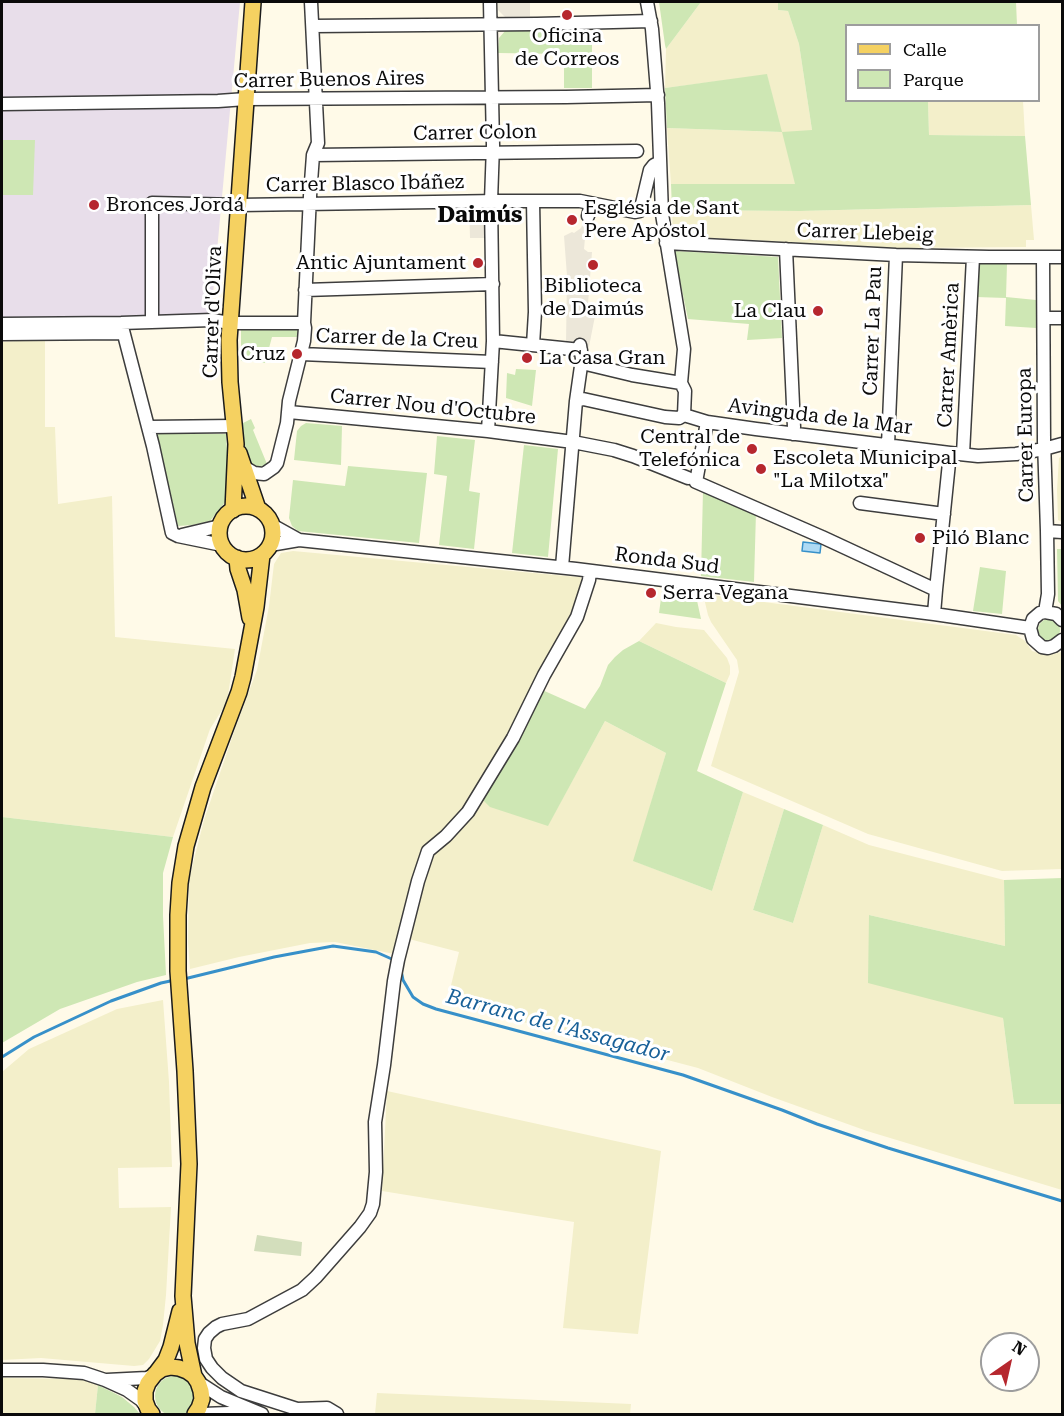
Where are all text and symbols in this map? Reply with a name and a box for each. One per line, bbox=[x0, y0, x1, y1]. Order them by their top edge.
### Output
marker: Oficina de Correos bbox=[560, 8, 574, 22]
place label: Oficina de Correos bbox=[515, 24, 619, 71]
legend bbox=[845, 24, 1040, 102]
text: Calle bbox=[903, 39, 947, 60]
street label: Carrer Buenos Aires bbox=[233, 66, 425, 94]
text: Parque bbox=[903, 69, 964, 90]
street label: Carrer Colon bbox=[413, 120, 537, 146]
street label: Carrer Blasco Ibáñez bbox=[266, 170, 464, 198]
place label: Bronces Jordá bbox=[106, 193, 244, 217]
place label: Església de Sant Pere Apóstol bbox=[584, 196, 739, 243]
marker: Bronces Jordá bbox=[87, 198, 101, 212]
district label: Daimús bbox=[438, 203, 522, 229]
marker: Església de Sant Pere Apóstol bbox=[565, 213, 579, 227]
street label: Carrer Llebeig bbox=[796, 219, 934, 247]
street label: Carrer d'Oliva bbox=[199, 245, 227, 379]
place label: Antic Ajuntament bbox=[296, 251, 466, 275]
marker: Antic Ajuntament bbox=[471, 256, 485, 270]
marker: Biblioteca de Daimús bbox=[586, 258, 600, 272]
street label: Carrer La Pau bbox=[859, 266, 887, 396]
place label: Biblioteca de Daimús bbox=[542, 274, 644, 321]
street label: Carrer Amèrica bbox=[933, 282, 965, 428]
place label: La Clau bbox=[734, 299, 806, 323]
marker: La Clau bbox=[811, 304, 825, 318]
street label: Carrer de la Creu bbox=[315, 324, 479, 354]
place label: Cruz bbox=[240, 342, 285, 366]
place label: La Casa Gran bbox=[539, 346, 665, 370]
marker: Cruz bbox=[290, 347, 304, 361]
marker: La Casa Gran bbox=[520, 351, 534, 365]
street label: Carrer Europa bbox=[1013, 367, 1039, 503]
street label: Carrer Nou d'Octubre bbox=[329, 384, 537, 430]
street label: Avinguda de la Mar bbox=[726, 394, 914, 440]
place label: Central de Telefónica bbox=[639, 425, 740, 472]
marker: Central de Telefónica bbox=[745, 442, 759, 456]
place label: Escoleta Municipal "La Milotxa" bbox=[773, 446, 957, 493]
marker: Escoleta Municipal "La Milotxa" bbox=[754, 462, 768, 476]
place label: Piló Blanc bbox=[932, 526, 1029, 550]
marker: Piló Blanc bbox=[913, 531, 927, 545]
street label: Ronda Sud bbox=[613, 543, 721, 579]
place label: Serra Vegana bbox=[663, 581, 788, 605]
marker: Serra Vegana bbox=[644, 586, 658, 600]
water label: Barranc de l'Assagador bbox=[444, 984, 672, 1068]
north arrow bbox=[980, 1332, 1040, 1392]
text: N bbox=[1009, 1337, 1030, 1360]

